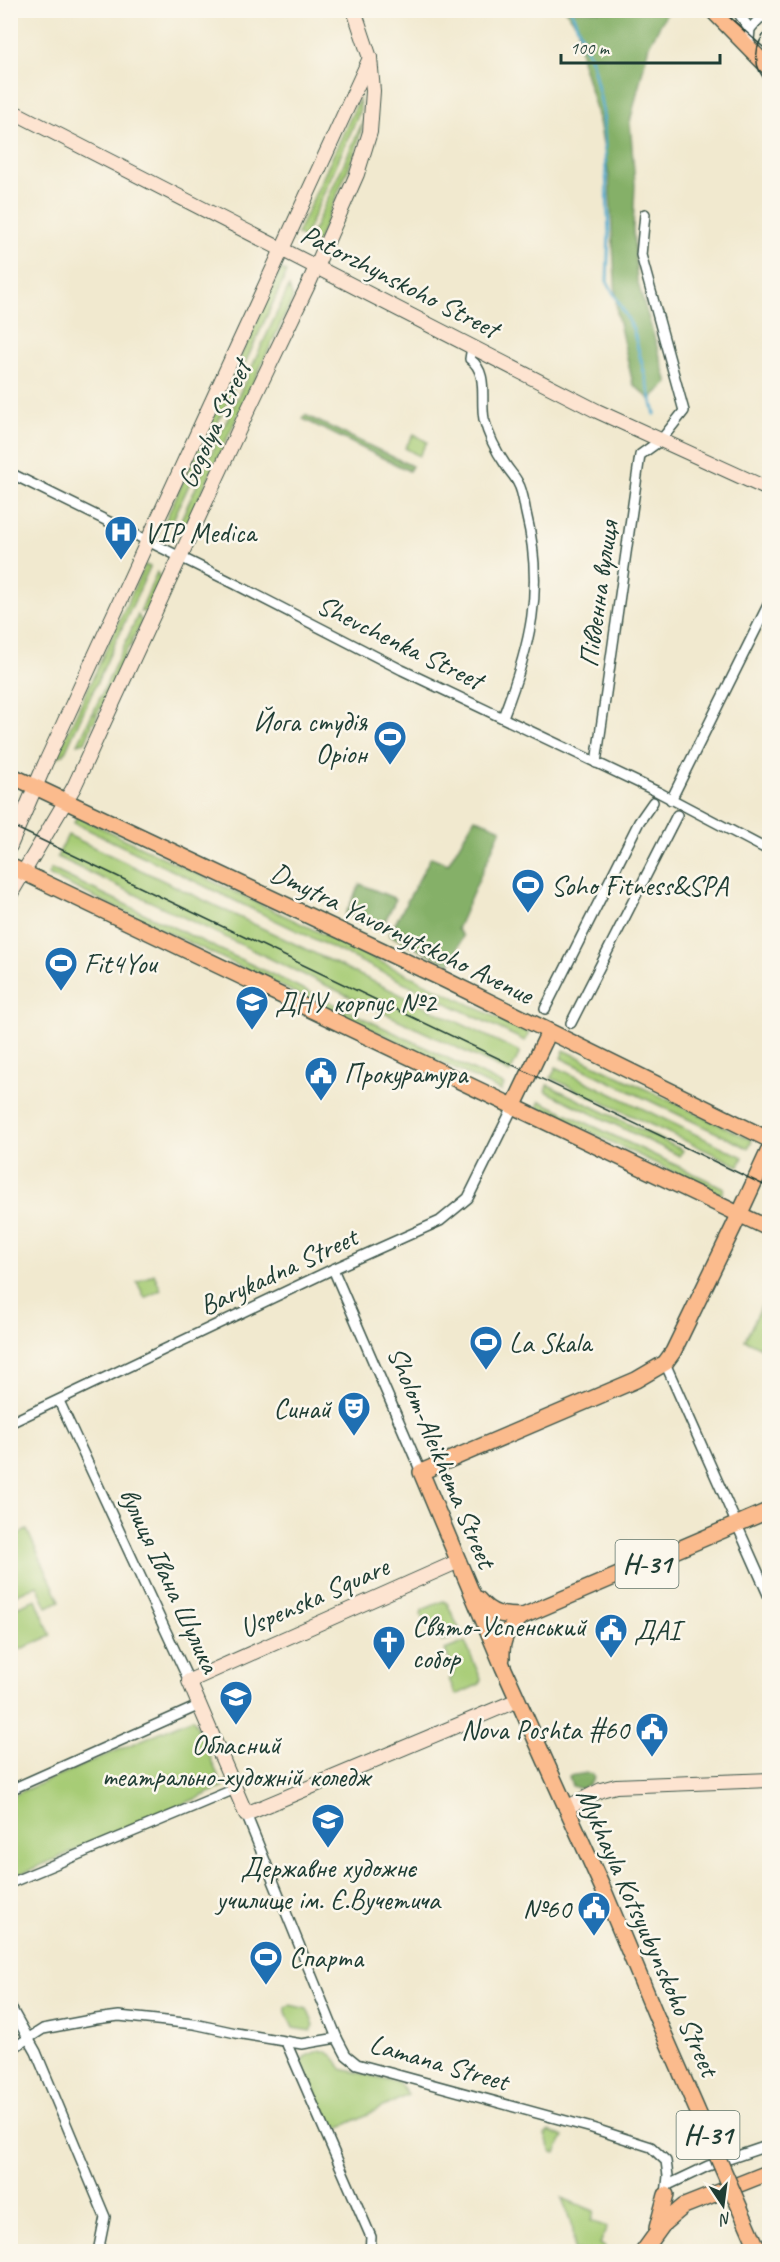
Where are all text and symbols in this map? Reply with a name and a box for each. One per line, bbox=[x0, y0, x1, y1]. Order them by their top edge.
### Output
scale bar bbox=[561, 27, 720, 65]
text: 100 m bbox=[570, 37, 611, 59]
street label: Patorzhynskoho Street bbox=[295, 216, 508, 348]
street label: Gogolya Street bbox=[169, 351, 260, 493]
hospital icon: VIP Medica bbox=[103, 514, 139, 561]
place label: VIP Medica bbox=[144, 515, 258, 550]
street label: Південна вулиця bbox=[570, 516, 626, 669]
street label: Shevchenka Street bbox=[311, 587, 492, 699]
place label: Йога студія Оріон bbox=[253, 704, 368, 771]
sports icon: Йога студія Оріон bbox=[372, 719, 408, 766]
street label: Dmytra Yavornytskoho Avenue bbox=[265, 854, 541, 1013]
sports icon: Soho Fitness&SPA bbox=[510, 867, 546, 914]
place label: Soho Fitness&SPA bbox=[551, 868, 730, 903]
sports icon: Fit4You bbox=[43, 945, 79, 992]
place label: Fit4You bbox=[84, 946, 158, 981]
school or university icon: ДНУ корпус №2 bbox=[234, 984, 270, 1031]
place label: ДНУ корпус №2 bbox=[275, 985, 438, 1020]
public building icon: Прокуратура bbox=[303, 1055, 339, 1102]
place label: Прокуратура bbox=[344, 1056, 469, 1091]
street label: Barykadna Street bbox=[193, 1218, 365, 1323]
sports icon: La Skala bbox=[468, 1324, 504, 1371]
place label: La Skala bbox=[509, 1325, 594, 1360]
street label: Sholom-Aleikhema Street bbox=[380, 1341, 505, 1575]
theatre icon: Синай bbox=[336, 1390, 372, 1437]
place label: Синай bbox=[274, 1391, 332, 1426]
street label: вулиця Івана Шулика bbox=[112, 1482, 229, 1680]
road number: Н-31 bbox=[616, 1540, 678, 1588]
street label: Uspenska Square bbox=[234, 1548, 396, 1645]
place label: Свято-Успенський собор bbox=[412, 1609, 587, 1676]
public building icon: ДАІ bbox=[593, 1612, 629, 1659]
place label: ДАІ bbox=[634, 1613, 686, 1648]
church icon: Свято-Успенський собор bbox=[371, 1624, 407, 1671]
school or university icon: Обласний театрально-художній коледж bbox=[218, 1679, 254, 1726]
public building icon: Nova Poshta #60 bbox=[634, 1711, 670, 1758]
place label: Nova Poshta #60 bbox=[461, 1712, 631, 1747]
place label: Обласний театрально-художній коледж bbox=[102, 1727, 373, 1794]
street label: Mykhayla Kotsyubynskoho Street bbox=[569, 1783, 728, 2084]
school or university icon: Державне художнє училище ім. Є.Вучетича bbox=[310, 1802, 346, 1849]
place label: Державне художнє училище ім. Є.Вучетича bbox=[214, 1850, 442, 1917]
public building icon: №60 bbox=[576, 1890, 612, 1937]
place label: №60 bbox=[523, 1891, 573, 1926]
sports icon: Спарта bbox=[248, 1939, 284, 1986]
place label: Спарта bbox=[289, 1940, 365, 1975]
street label: Lamana Street bbox=[366, 2026, 515, 2099]
road number: Н-31 bbox=[676, 2111, 740, 2159]
north arrow bbox=[693, 2175, 753, 2235]
text: N bbox=[716, 2208, 733, 2230]

